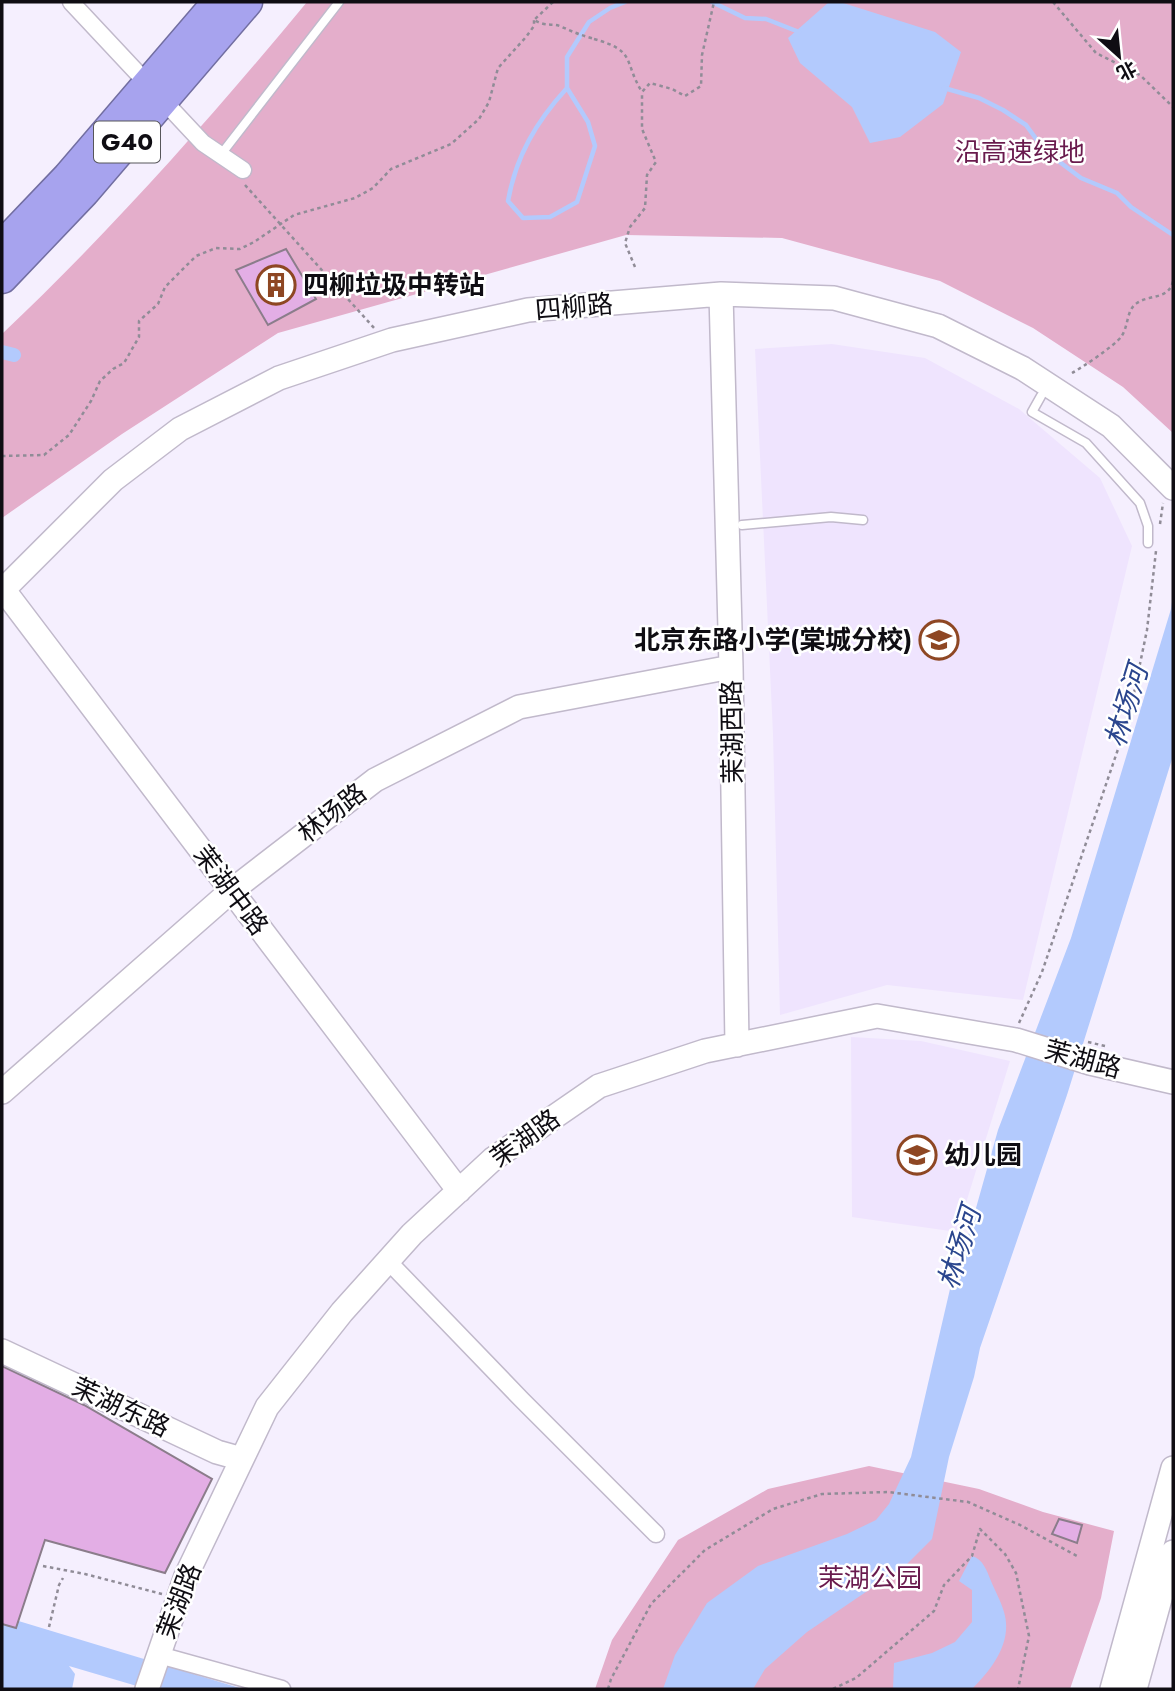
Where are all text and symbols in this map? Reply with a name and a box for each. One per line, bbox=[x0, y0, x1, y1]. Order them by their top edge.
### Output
north arrow bbox=[1084, 21, 1154, 91]
text: 北 bbox=[1112, 54, 1141, 87]
road number: G40 bbox=[94, 122, 160, 162]
park label: 沿高速绿地 bbox=[955, 133, 1085, 171]
building icon: 四柳垃圾中转站 bbox=[255, 264, 297, 306]
place label: 四柳垃圾中转站 bbox=[303, 266, 485, 304]
street label: 四柳路 bbox=[533, 285, 615, 329]
school or university icon: 北京东路小学(棠城分校) bbox=[918, 619, 960, 661]
place label: 北京东路小学(棠城分校) bbox=[634, 621, 912, 659]
water label: 林场河 bbox=[1095, 655, 1160, 752]
street label: 茉湖西路 bbox=[712, 680, 752, 784]
street label: 林场路 bbox=[290, 774, 374, 852]
street label: 茉湖中路 bbox=[185, 837, 277, 943]
street label: 茉湖路 bbox=[1040, 1031, 1126, 1087]
street label: 茉湖路 bbox=[482, 1100, 568, 1176]
school or university icon: 幼儿园 bbox=[896, 1134, 938, 1176]
place label: 幼儿园 bbox=[944, 1136, 1022, 1174]
water label: 林场河 bbox=[928, 1197, 993, 1294]
street label: 茉湖东路 bbox=[66, 1368, 176, 1446]
street label: 茉湖路 bbox=[147, 1558, 211, 1644]
park label: 茉湖公园 bbox=[818, 1559, 922, 1597]

